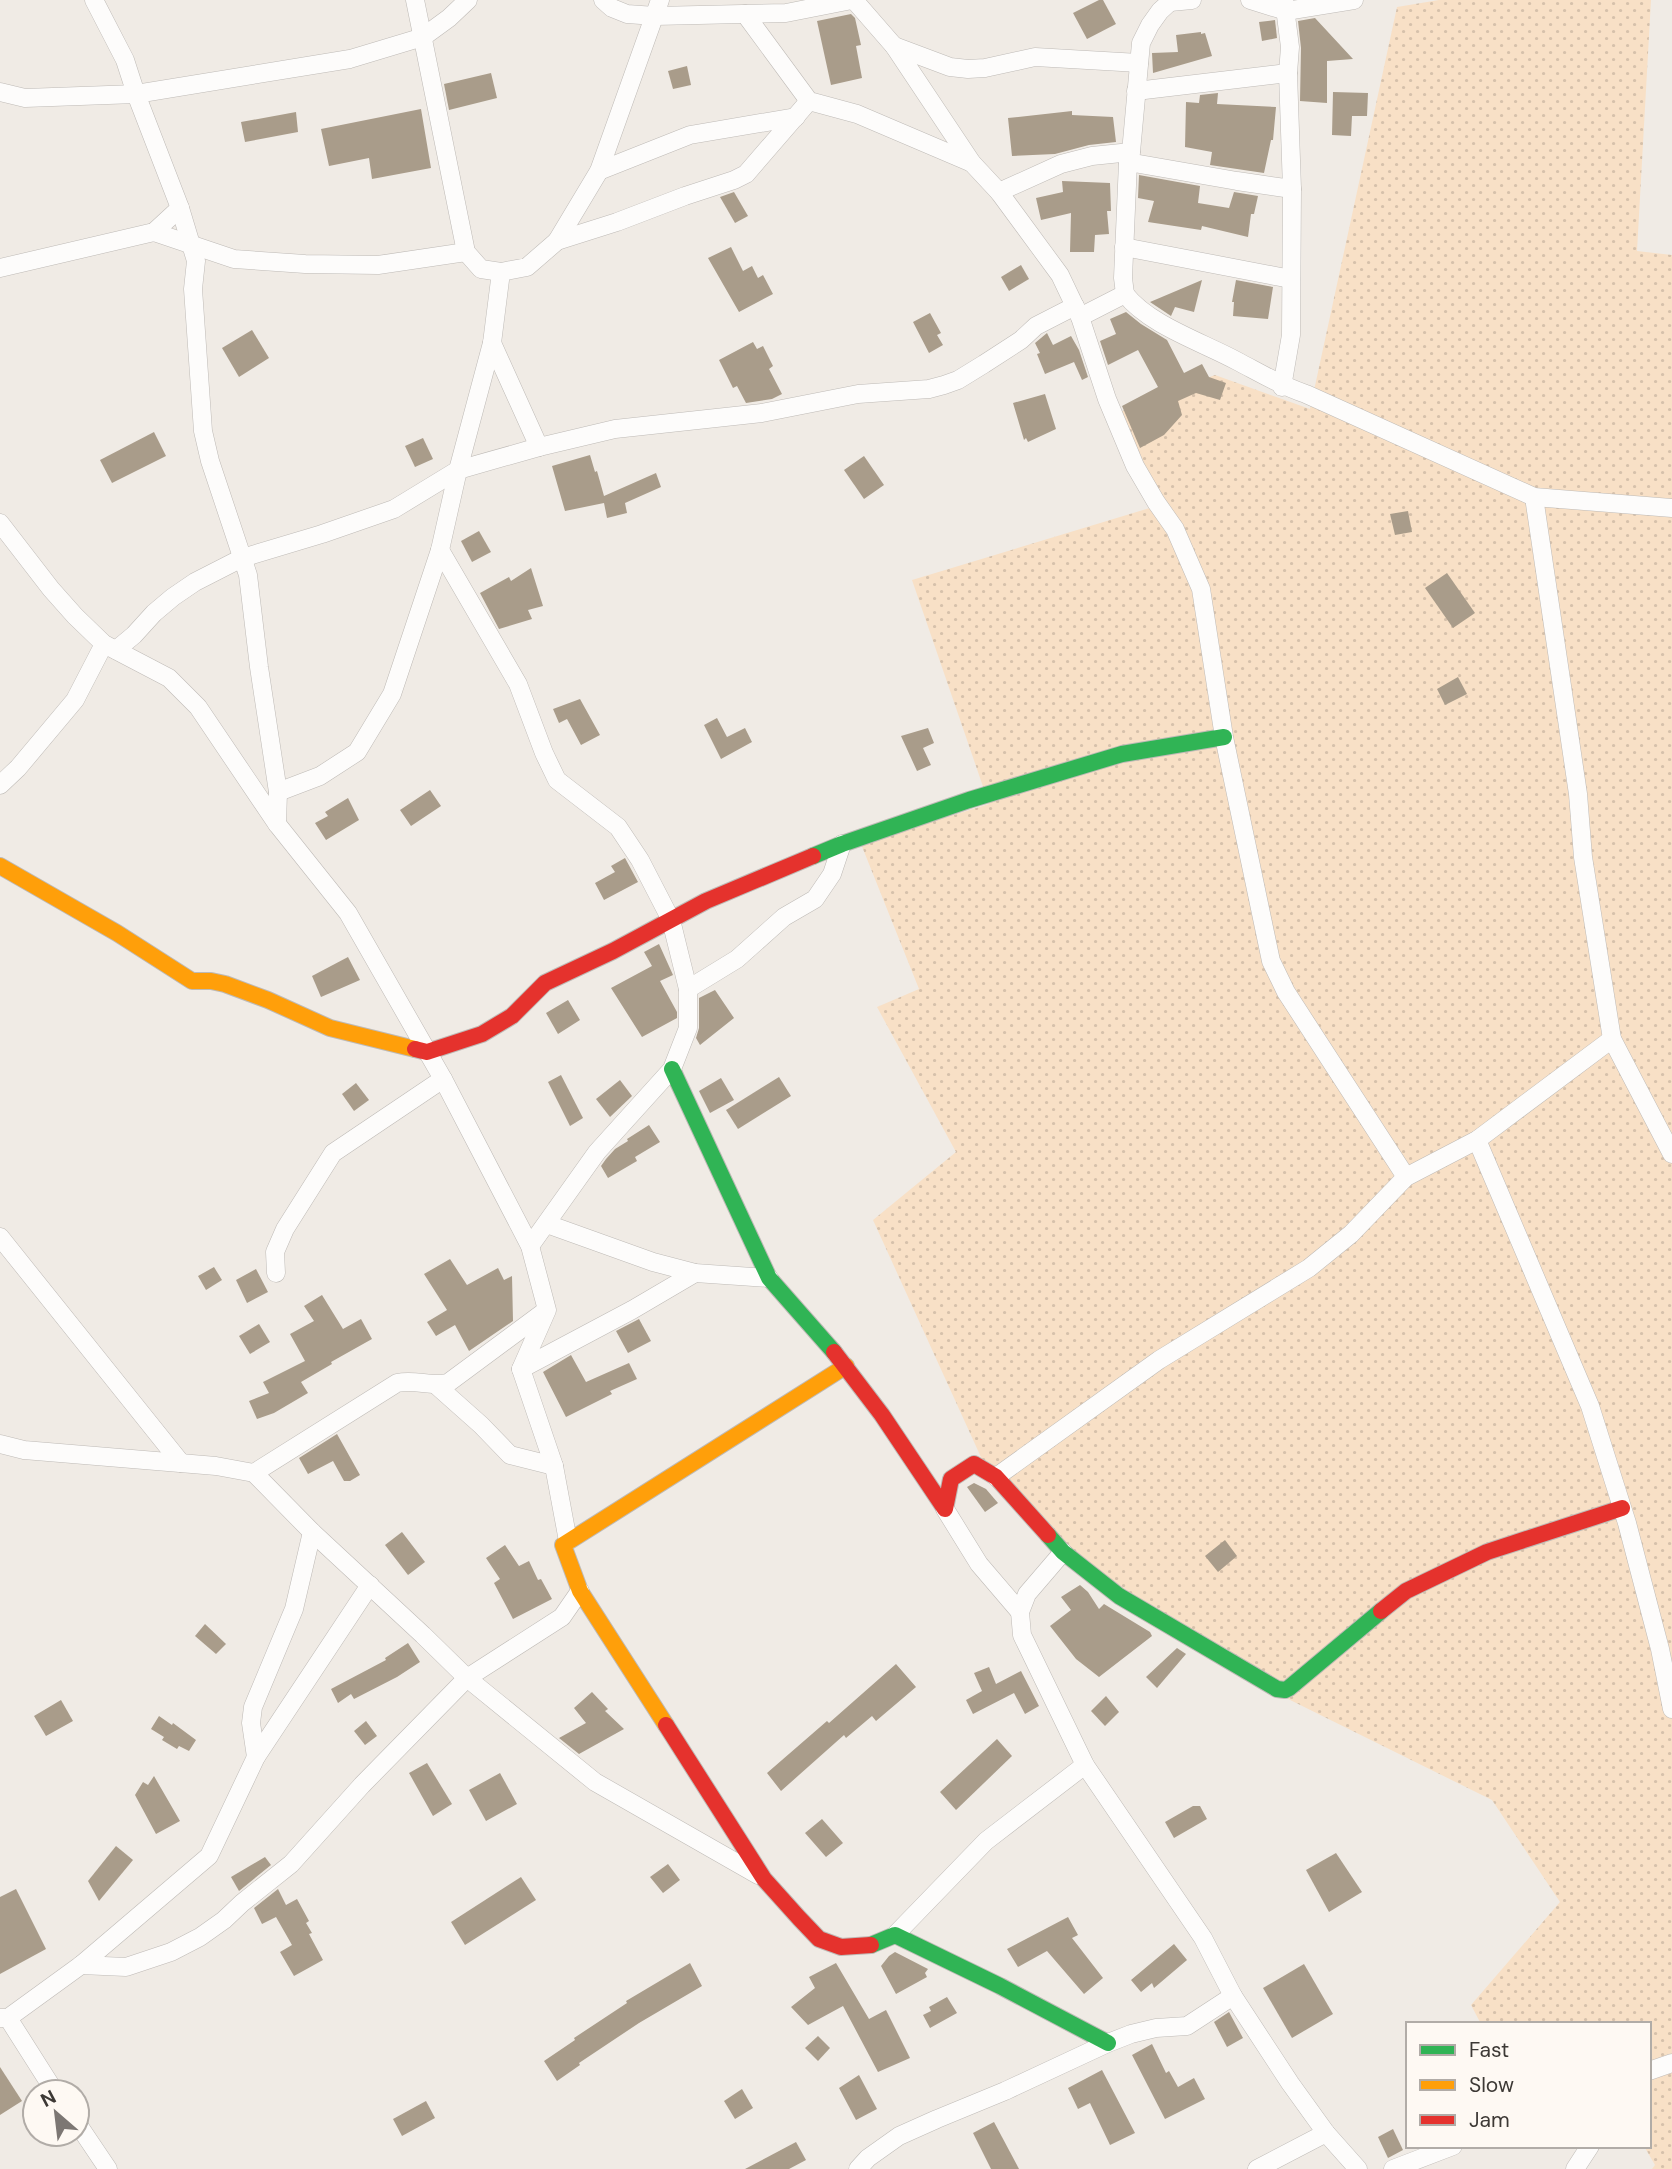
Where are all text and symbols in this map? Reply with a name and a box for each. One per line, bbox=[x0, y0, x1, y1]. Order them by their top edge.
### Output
legend bbox=[1406, 2022, 1651, 2148]
text: Fast bbox=[1469, 2036, 1509, 2064]
text: Slow bbox=[1469, 2071, 1514, 2099]
north arrow bbox=[21, 2078, 91, 2148]
text: N bbox=[36, 2084, 60, 2113]
text: Jam bbox=[1469, 2106, 1510, 2134]

